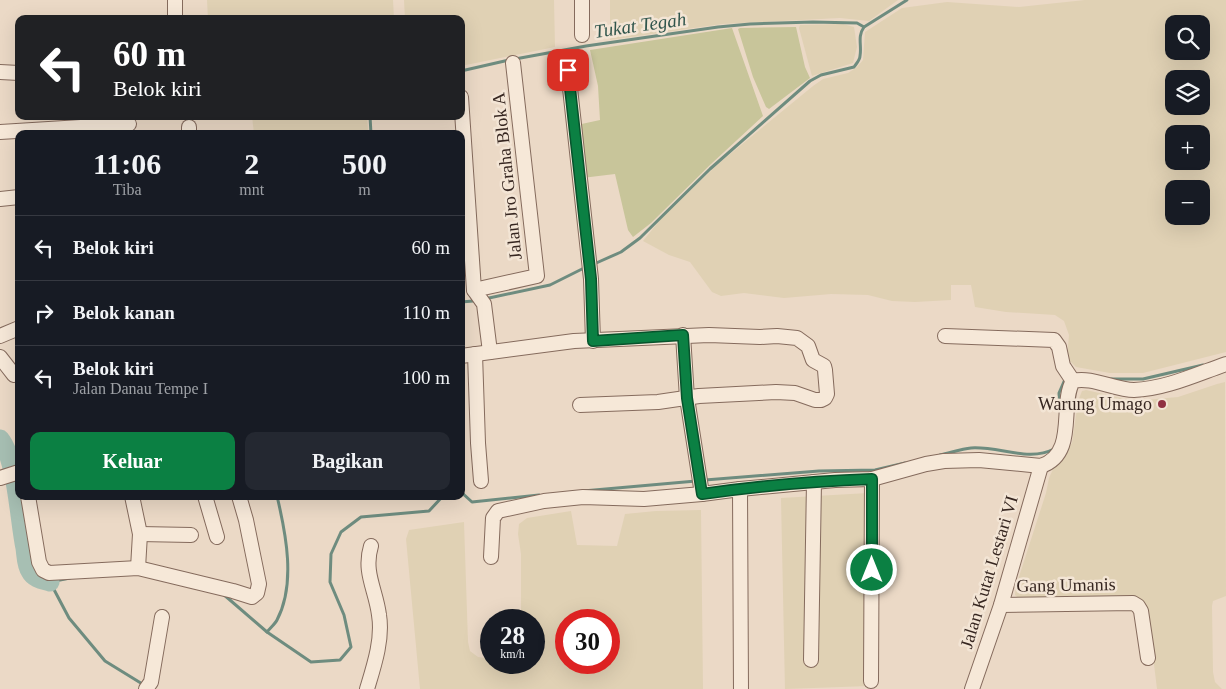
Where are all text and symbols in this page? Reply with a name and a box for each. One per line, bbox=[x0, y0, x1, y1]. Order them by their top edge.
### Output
water label: Tukat Tegah bbox=[593, 8, 687, 42]
map controls bbox=[1165, 15, 1210, 225]
button: search bbox=[1165, 15, 1210, 60]
icon: left bbox=[30, 35, 95, 100]
text: 60 m bbox=[113, 35, 186, 74]
pin bbox=[547, 49, 589, 91]
icon: arrive bbox=[554, 56, 582, 84]
button: layers bbox=[1165, 70, 1210, 115]
text: Belok kiri bbox=[113, 76, 202, 101]
street label: Jalan Jro Graha Blok A bbox=[488, 91, 526, 261]
button: + bbox=[1165, 125, 1210, 170]
text: 11:06 bbox=[93, 147, 161, 180]
text: 2 bbox=[244, 147, 259, 180]
text: 500 bbox=[342, 147, 387, 180]
button: − bbox=[1165, 180, 1210, 225]
text: Tiba bbox=[113, 181, 141, 198]
text: mnt bbox=[239, 181, 264, 198]
text: m bbox=[358, 181, 371, 198]
icon: left bbox=[30, 234, 58, 262]
text: Belok kiri bbox=[73, 237, 154, 258]
text: 60 m bbox=[411, 237, 450, 258]
icon: right bbox=[30, 299, 58, 327]
text: Belok kanan bbox=[73, 302, 175, 323]
text: 110 m bbox=[403, 302, 450, 323]
text: Belok kiri bbox=[73, 358, 154, 379]
icon: left bbox=[30, 364, 58, 392]
text: 100 m bbox=[402, 367, 450, 388]
text: Jalan Danau Tempe I bbox=[73, 380, 208, 397]
place label: Warung Umago bbox=[1038, 394, 1152, 414]
marker: Warung Umago bbox=[1156, 398, 1168, 410]
button: Keluar bbox=[30, 432, 235, 490]
button: Bagikan bbox=[245, 432, 450, 490]
street label: Jalan Kutat Lestari VI bbox=[956, 493, 1022, 651]
position arrow bbox=[845, 543, 897, 595]
street label: Gang Umanis bbox=[1016, 574, 1116, 596]
speed limit sign: 30 bbox=[555, 609, 620, 674]
text: 28 bbox=[500, 622, 525, 649]
text: km/h bbox=[500, 647, 525, 661]

